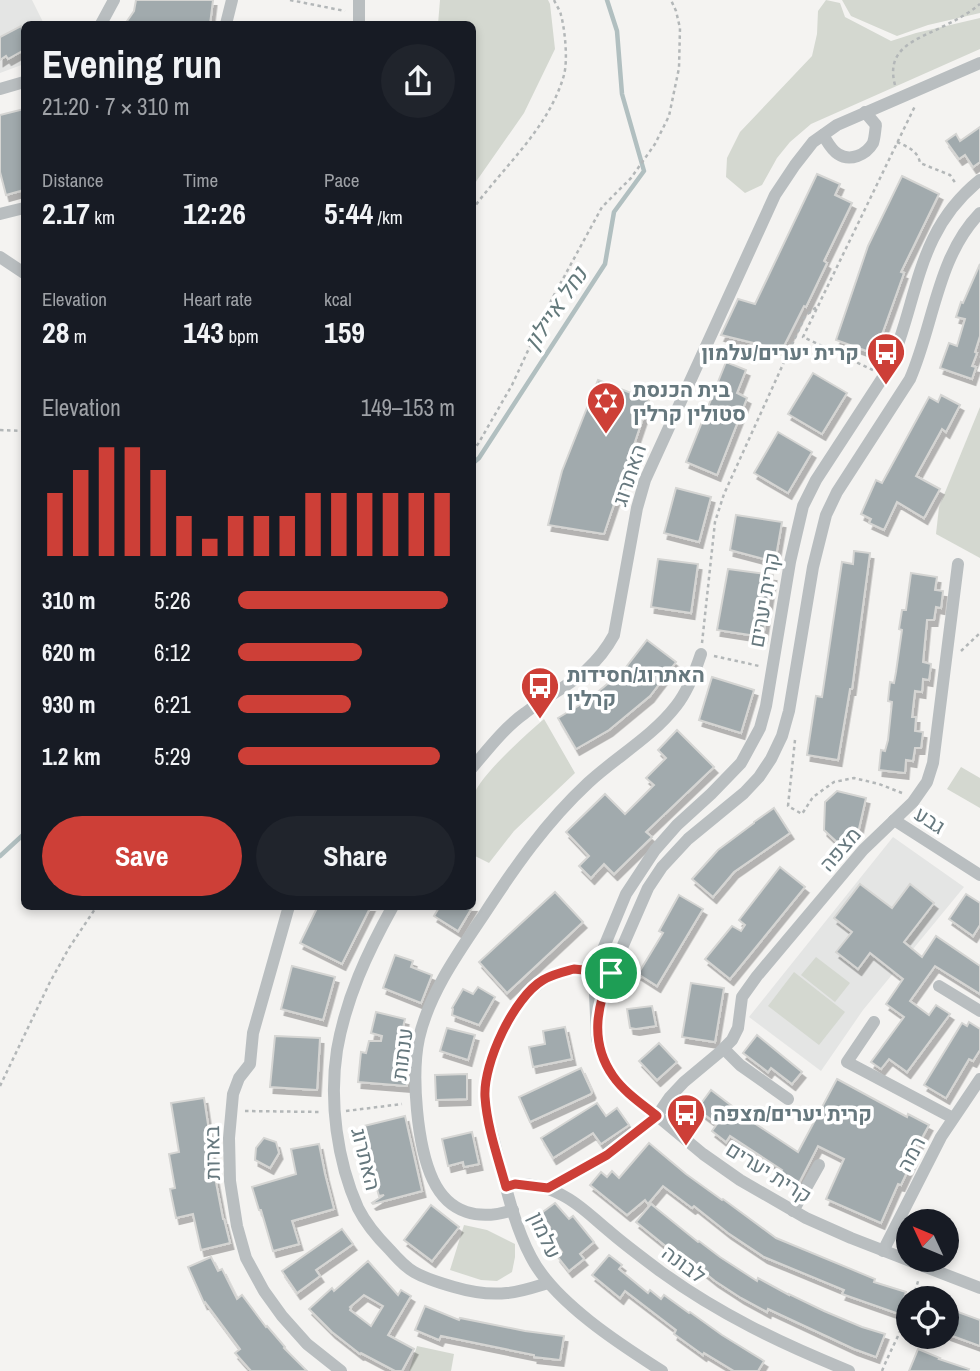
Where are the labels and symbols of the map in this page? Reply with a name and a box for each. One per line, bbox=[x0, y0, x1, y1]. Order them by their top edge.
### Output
water label: נחל איילון bbox=[516, 259, 595, 355]
bus stop icon: קרית יערים/עלמון bbox=[865, 331, 907, 386]
place label: קרית יערים/עלמון bbox=[701, 338, 859, 367]
place label: בית הכנסת סטולין קרלין bbox=[633, 375, 746, 428]
synagogue icon: בית הכנסת סטולין קרלין bbox=[585, 380, 627, 435]
street label: האתרוג bbox=[605, 440, 653, 510]
street label: קרית יערים bbox=[741, 550, 787, 650]
place label: האתרוג/חסידות קרלין bbox=[567, 660, 705, 713]
bus stop icon: האתרוג/חסידות קרלין bbox=[519, 665, 561, 720]
street label: גבע bbox=[909, 799, 951, 841]
street label: מצפה bbox=[813, 821, 867, 877]
pin bbox=[581, 943, 641, 1003]
street label: ענתות bbox=[384, 1026, 420, 1082]
bus stop icon: קרית יערים/מצפה bbox=[665, 1092, 707, 1147]
place label: קרית יערים/מצפה bbox=[713, 1099, 872, 1128]
street label: האתרוג bbox=[344, 1125, 388, 1193]
street label: בארות bbox=[197, 1126, 227, 1180]
street label: רמה bbox=[890, 1131, 932, 1177]
street label: קרית יערים bbox=[721, 1134, 817, 1210]
street label: עלמון bbox=[522, 1207, 568, 1263]
north arrow bbox=[896, 1209, 959, 1272]
street label: לבונה bbox=[656, 1238, 712, 1290]

